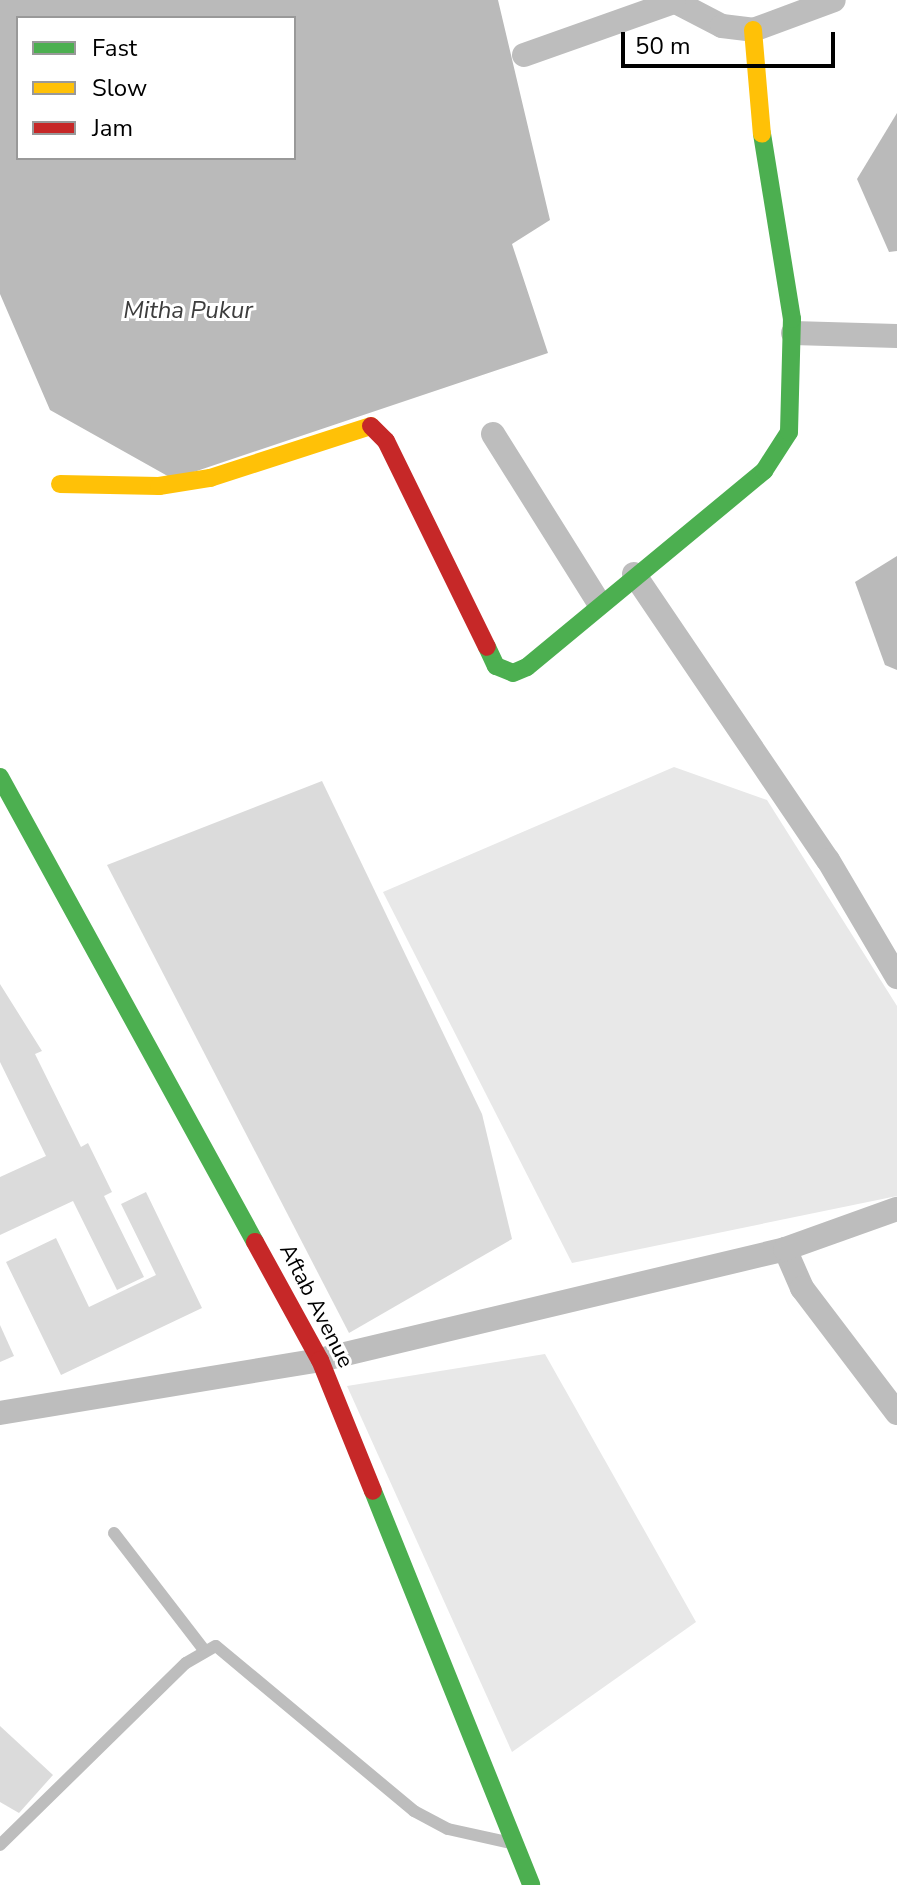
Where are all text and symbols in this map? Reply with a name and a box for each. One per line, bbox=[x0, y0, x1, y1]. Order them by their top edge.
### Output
legend bbox=[16, 16, 296, 160]
scale bar bbox=[625, 16, 839, 66]
text: 50 m bbox=[635, 30, 691, 62]
text: Fast bbox=[92, 32, 137, 64]
text: Slow bbox=[92, 72, 147, 104]
text: Jam bbox=[92, 112, 133, 144]
water label: Mitha Pukur bbox=[123, 297, 253, 325]
street label: Aftab Avenue bbox=[274, 1240, 358, 1372]

